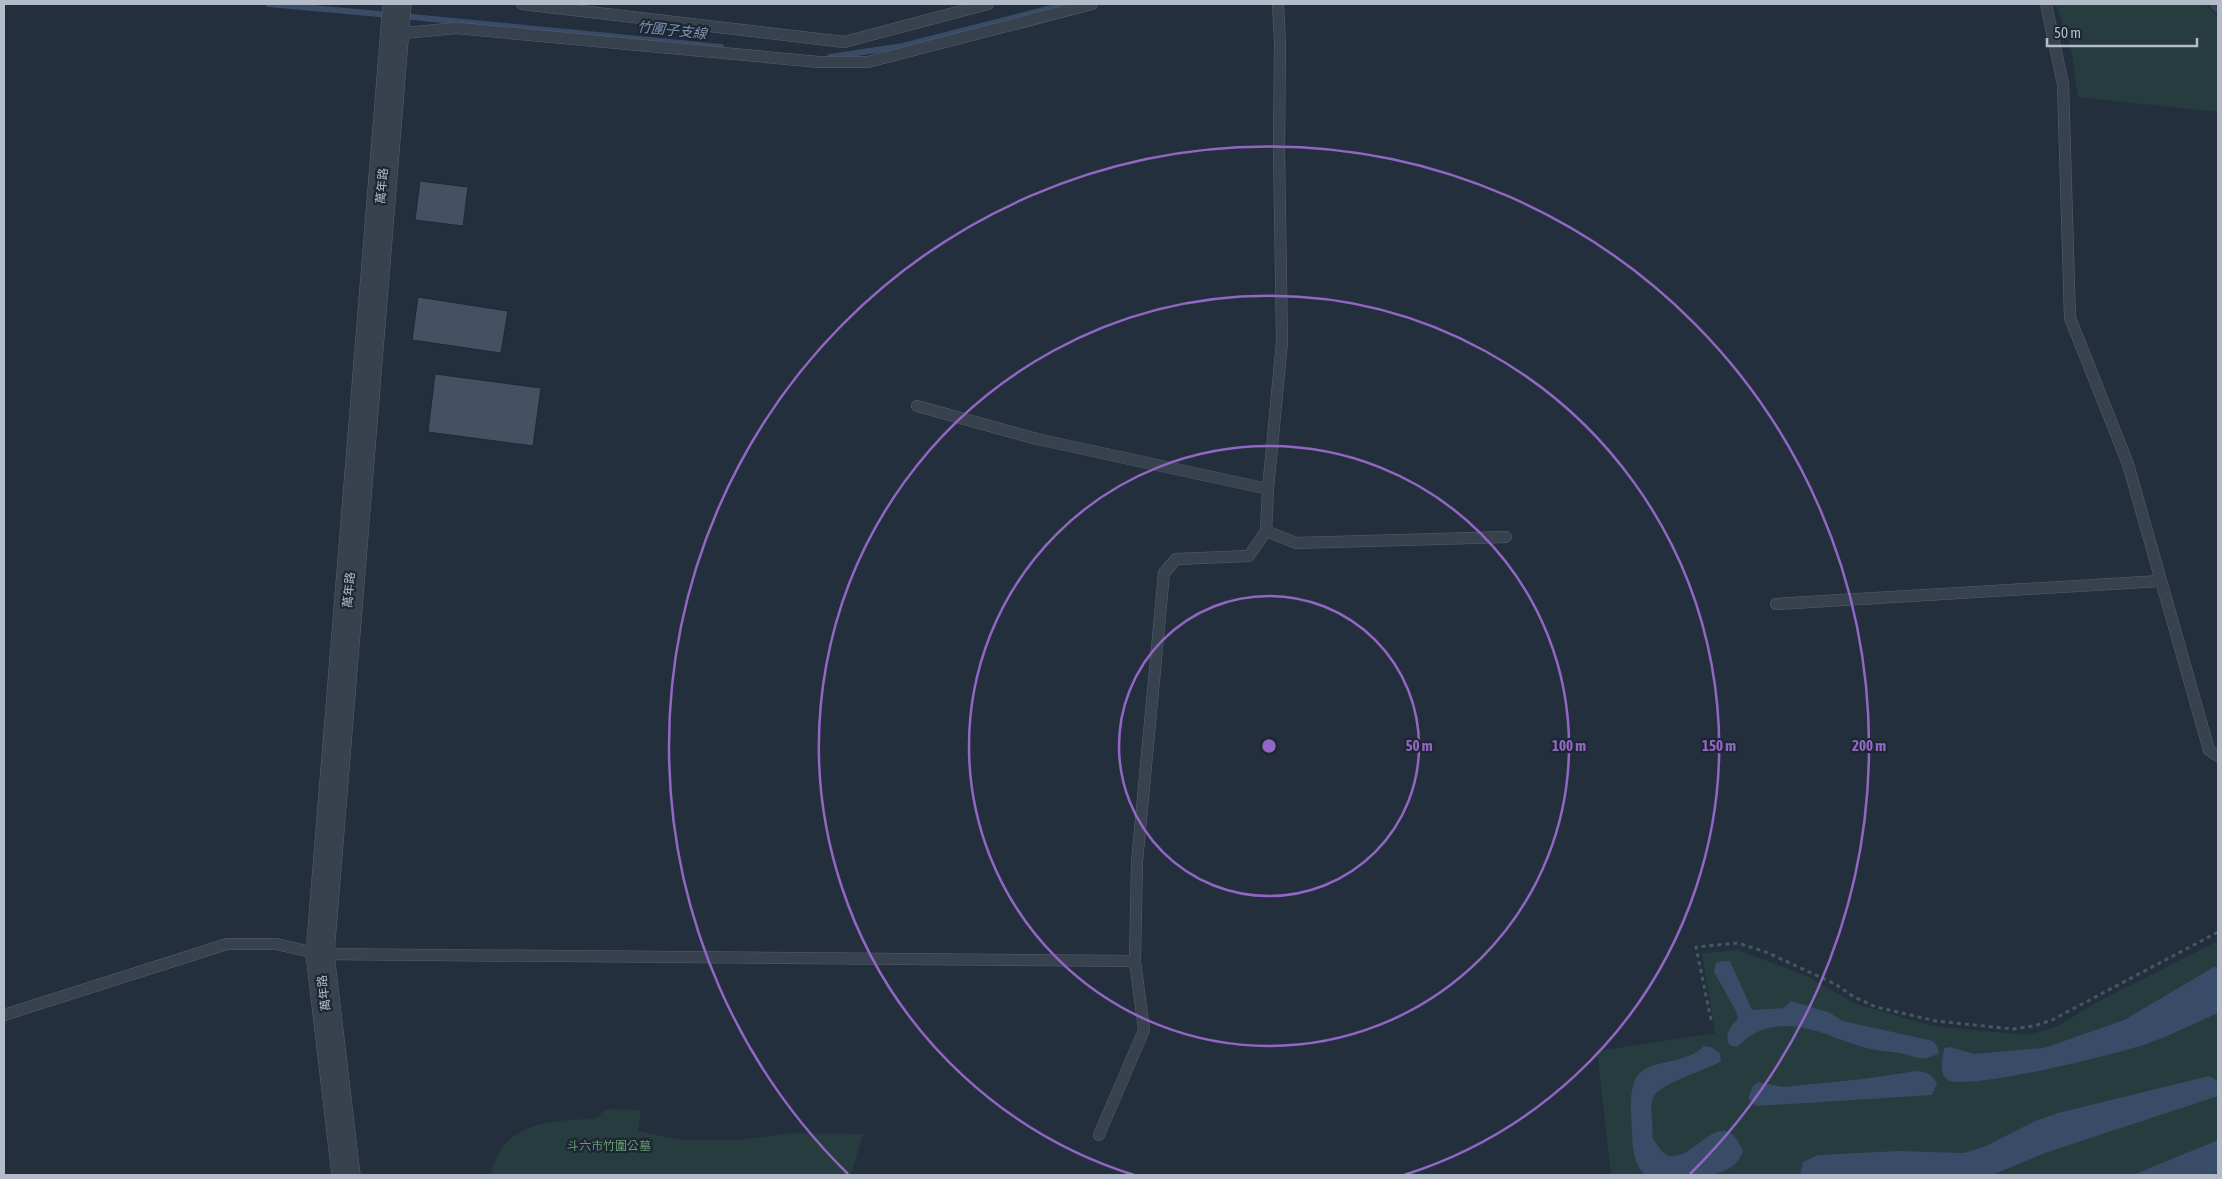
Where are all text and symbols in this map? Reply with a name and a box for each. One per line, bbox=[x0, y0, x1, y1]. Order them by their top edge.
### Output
scale bar bbox=[2047, 15, 2197, 47]
water label: 竹圍子支線 bbox=[636, 18, 710, 42]
text: 50 m bbox=[2054, 24, 2081, 41]
street label: 萬年路 bbox=[373, 167, 391, 205]
street label: 萬年路 bbox=[340, 571, 358, 609]
centre of rings bbox=[1260, 737, 1278, 755]
text: 50 m bbox=[1406, 737, 1433, 754]
text: 100 m bbox=[1552, 737, 1586, 754]
text: 150 m bbox=[1702, 737, 1736, 754]
text: 200 m bbox=[1852, 737, 1886, 754]
street label: 萬年路 bbox=[315, 974, 333, 1012]
park label: 斗六市竹圍公墓 bbox=[567, 1139, 651, 1153]

